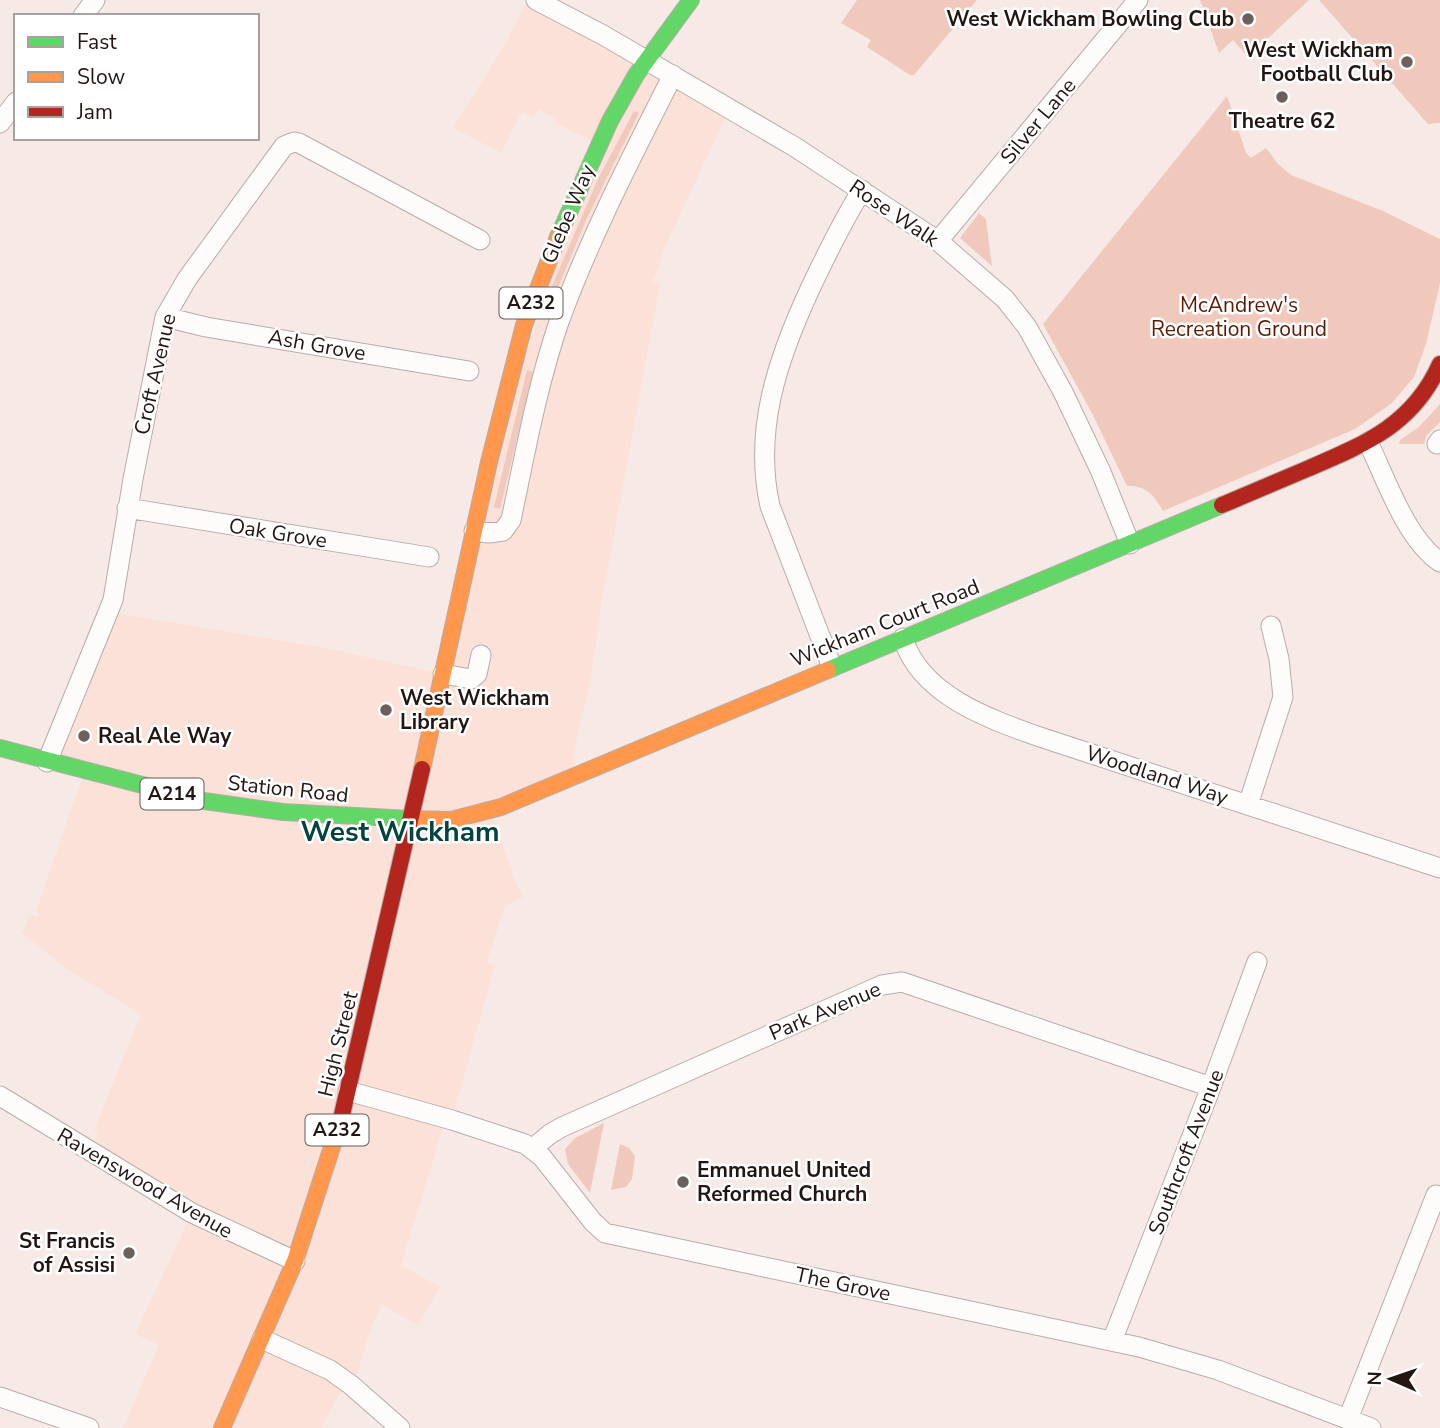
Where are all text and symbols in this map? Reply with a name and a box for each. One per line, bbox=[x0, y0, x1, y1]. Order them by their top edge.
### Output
place label: West Wickham Bowling Club bbox=[946, 5, 1234, 33]
marker: West Wickham Bowling Club bbox=[1240, 11, 1256, 27]
legend bbox=[14, 14, 259, 140]
text: Fast bbox=[77, 28, 117, 56]
place label: West Wickham Football Club bbox=[1244, 36, 1393, 88]
marker: West Wickham Football Club bbox=[1399, 54, 1415, 70]
text: Slow bbox=[77, 63, 126, 91]
street label: Silver Lane bbox=[994, 72, 1082, 170]
marker: Theatre 62 bbox=[1274, 89, 1290, 105]
text: Jam bbox=[76, 98, 113, 126]
place label: Theatre 62 bbox=[1229, 107, 1335, 135]
street label: Glebe Way bbox=[535, 160, 601, 268]
street label: Rose Walk bbox=[844, 173, 944, 253]
road number: A232 bbox=[500, 288, 562, 318]
park label: McAndrew's Recreation Ground bbox=[1151, 291, 1327, 343]
street label: Croft Avenue bbox=[127, 311, 183, 437]
street label: Ash Grove bbox=[266, 323, 368, 367]
street label: Oak Grove bbox=[227, 511, 329, 555]
street label: Wickham Court Road bbox=[786, 572, 984, 674]
place label: West Wickham Library bbox=[400, 684, 549, 736]
marker: West Wickham Library bbox=[378, 702, 394, 718]
place label: Real Ale Way bbox=[98, 722, 232, 750]
marker: Real Ale Way bbox=[76, 728, 92, 744]
street label: Woodland Way bbox=[1082, 739, 1232, 811]
street label: Station Road bbox=[226, 769, 350, 809]
road number: A214 bbox=[140, 778, 204, 810]
district label: West Wickham bbox=[300, 813, 500, 851]
street label: Park Avenue bbox=[765, 975, 885, 1047]
street label: High Street bbox=[311, 988, 365, 1100]
street label: Southcroft Avenue bbox=[1142, 1065, 1230, 1239]
road number: A232 bbox=[306, 1114, 368, 1146]
street label: Ravenswood Avenue bbox=[52, 1121, 238, 1245]
place label: Emmanuel United Reformed Church bbox=[697, 1156, 871, 1208]
marker: Emmanuel United Reformed Church bbox=[675, 1174, 691, 1190]
place label: St Francis of Assisi bbox=[19, 1227, 115, 1279]
marker: St Francis of Assisi bbox=[121, 1245, 137, 1261]
street label: The Grove bbox=[793, 1260, 893, 1308]
north arrow bbox=[1356, 1344, 1426, 1414]
text: N bbox=[1362, 1371, 1388, 1386]

